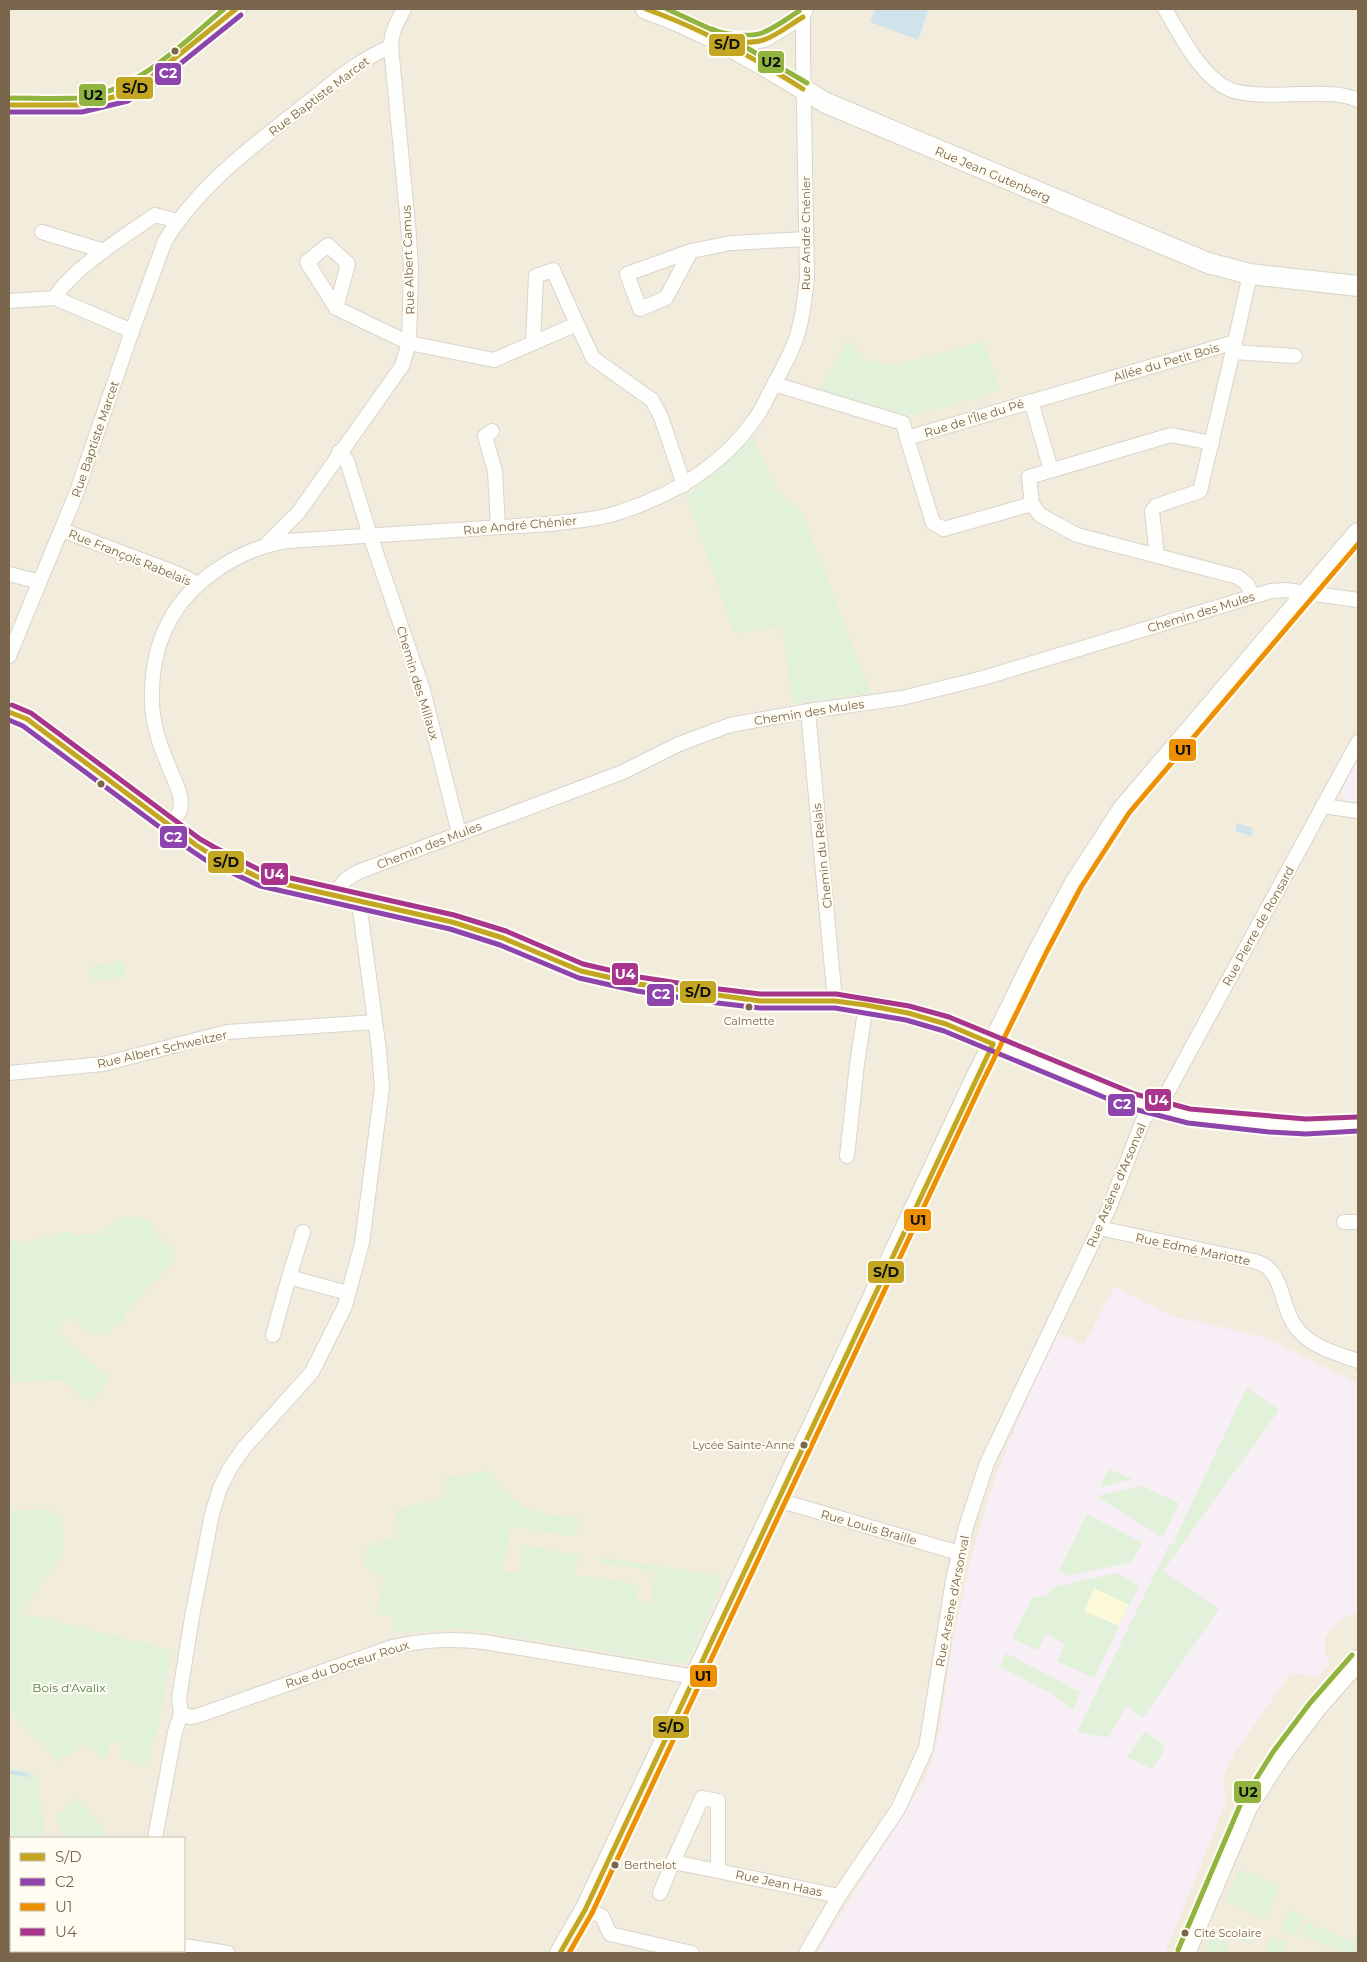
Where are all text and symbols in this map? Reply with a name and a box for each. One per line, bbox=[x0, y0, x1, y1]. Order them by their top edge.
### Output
line badge: S/D bbox=[708, 33, 746, 57]
text: S/D bbox=[714, 35, 740, 53]
unlabelled marker bbox=[170, 46, 180, 56]
line badge: U2 bbox=[757, 50, 785, 74]
street label: Rue Baptiste Marcet bbox=[266, 53, 372, 139]
text: U2 bbox=[761, 53, 781, 71]
line badge: C2 bbox=[154, 62, 182, 86]
text: C2 bbox=[159, 64, 177, 82]
line badge: S/D bbox=[115, 76, 154, 100]
text: S/D bbox=[122, 79, 148, 97]
line badge: U2 bbox=[78, 83, 107, 107]
text: U2 bbox=[83, 86, 103, 104]
street label: Rue Jean Gutenberg bbox=[933, 143, 1053, 205]
street label: Rue André Chénier bbox=[798, 176, 813, 290]
street label: Rue Albert Camus bbox=[399, 205, 417, 315]
street label: Allée du Petit Bois bbox=[1111, 340, 1221, 384]
street label: Rue Baptiste Marcet bbox=[68, 379, 122, 499]
street label: Rue de l'Île du Pé bbox=[922, 396, 1026, 440]
street label: Rue André Chénier bbox=[462, 513, 578, 537]
street label: Rue François Rabelais bbox=[66, 526, 194, 589]
street label: Chemin des Mules bbox=[1146, 589, 1257, 635]
street label: Chemin des Millaux bbox=[394, 624, 443, 742]
street label: Chemin des Mules bbox=[753, 696, 865, 728]
line badge: U1 bbox=[1168, 738, 1197, 762]
text: U1 bbox=[1175, 741, 1191, 759]
unlabelled marker bbox=[96, 779, 106, 789]
street label: Chemin du Relais bbox=[809, 802, 835, 909]
street label: Chemin des Mules bbox=[374, 818, 484, 872]
line badge: C2 bbox=[159, 825, 188, 849]
text: C2 bbox=[164, 828, 182, 846]
line badge: S/D bbox=[207, 850, 245, 874]
text: S/D bbox=[213, 853, 239, 871]
line badge: U4 bbox=[260, 862, 289, 886]
street label: Rue Pierre de Ronsard bbox=[1219, 864, 1297, 988]
text: U4 bbox=[264, 865, 285, 883]
line badge: U4 bbox=[611, 962, 639, 986]
text: U4 bbox=[615, 965, 636, 983]
line badge: S/D bbox=[679, 980, 717, 1004]
line badge: C2 bbox=[646, 983, 675, 1007]
text: S/D bbox=[685, 983, 711, 1001]
text: C2 bbox=[652, 985, 670, 1003]
marker: Calmette bbox=[744, 1002, 754, 1012]
place label: Calmette bbox=[724, 1014, 775, 1028]
street label: Rue Albert Schweitzer bbox=[95, 1027, 229, 1071]
line badge: U4 bbox=[1144, 1088, 1172, 1112]
text: U4 bbox=[1148, 1091, 1169, 1109]
line badge: C2 bbox=[1107, 1093, 1136, 1117]
text: C2 bbox=[1113, 1095, 1131, 1113]
street label: Rue Arsène d'Arsonval bbox=[1083, 1121, 1149, 1249]
line badge: U1 bbox=[903, 1208, 932, 1232]
text: U1 bbox=[910, 1211, 926, 1229]
street label: Rue Edmé Mariotte bbox=[1134, 1230, 1252, 1268]
line badge: S/D bbox=[867, 1260, 905, 1284]
text: S/D bbox=[873, 1263, 899, 1281]
place label: Lycée Sainte-Anne bbox=[692, 1438, 795, 1452]
marker: Lycée Sainte-Anne bbox=[799, 1440, 809, 1450]
street label: Rue Louis Braille bbox=[819, 1506, 919, 1548]
street label: Rue Arsène d'Arsonval bbox=[932, 1534, 972, 1668]
street label: Rue du Docteur Roux bbox=[283, 1637, 411, 1691]
line badge: U1 bbox=[689, 1664, 718, 1688]
text: U1 bbox=[695, 1667, 711, 1685]
park label: Bois d'Avalix bbox=[32, 1680, 106, 1695]
line badge: S/D bbox=[652, 1715, 690, 1739]
text: S/D bbox=[658, 1718, 684, 1736]
line badge: U2 bbox=[1233, 1780, 1262, 1804]
text: U2 bbox=[1238, 1783, 1258, 1801]
legend bbox=[10, 1837, 185, 1952]
text: S/D bbox=[55, 1847, 82, 1866]
place label: Berthelot bbox=[624, 1858, 677, 1872]
marker: Berthelot bbox=[610, 1860, 620, 1870]
street label: Rue Jean Haas bbox=[734, 1866, 824, 1900]
text: C2 bbox=[55, 1872, 74, 1891]
text: U1 bbox=[55, 1897, 72, 1916]
text: U4 bbox=[55, 1922, 77, 1941]
place label: Cité Scolaire bbox=[1194, 1926, 1262, 1940]
marker: Cité Scolaire bbox=[1180, 1928, 1190, 1938]

